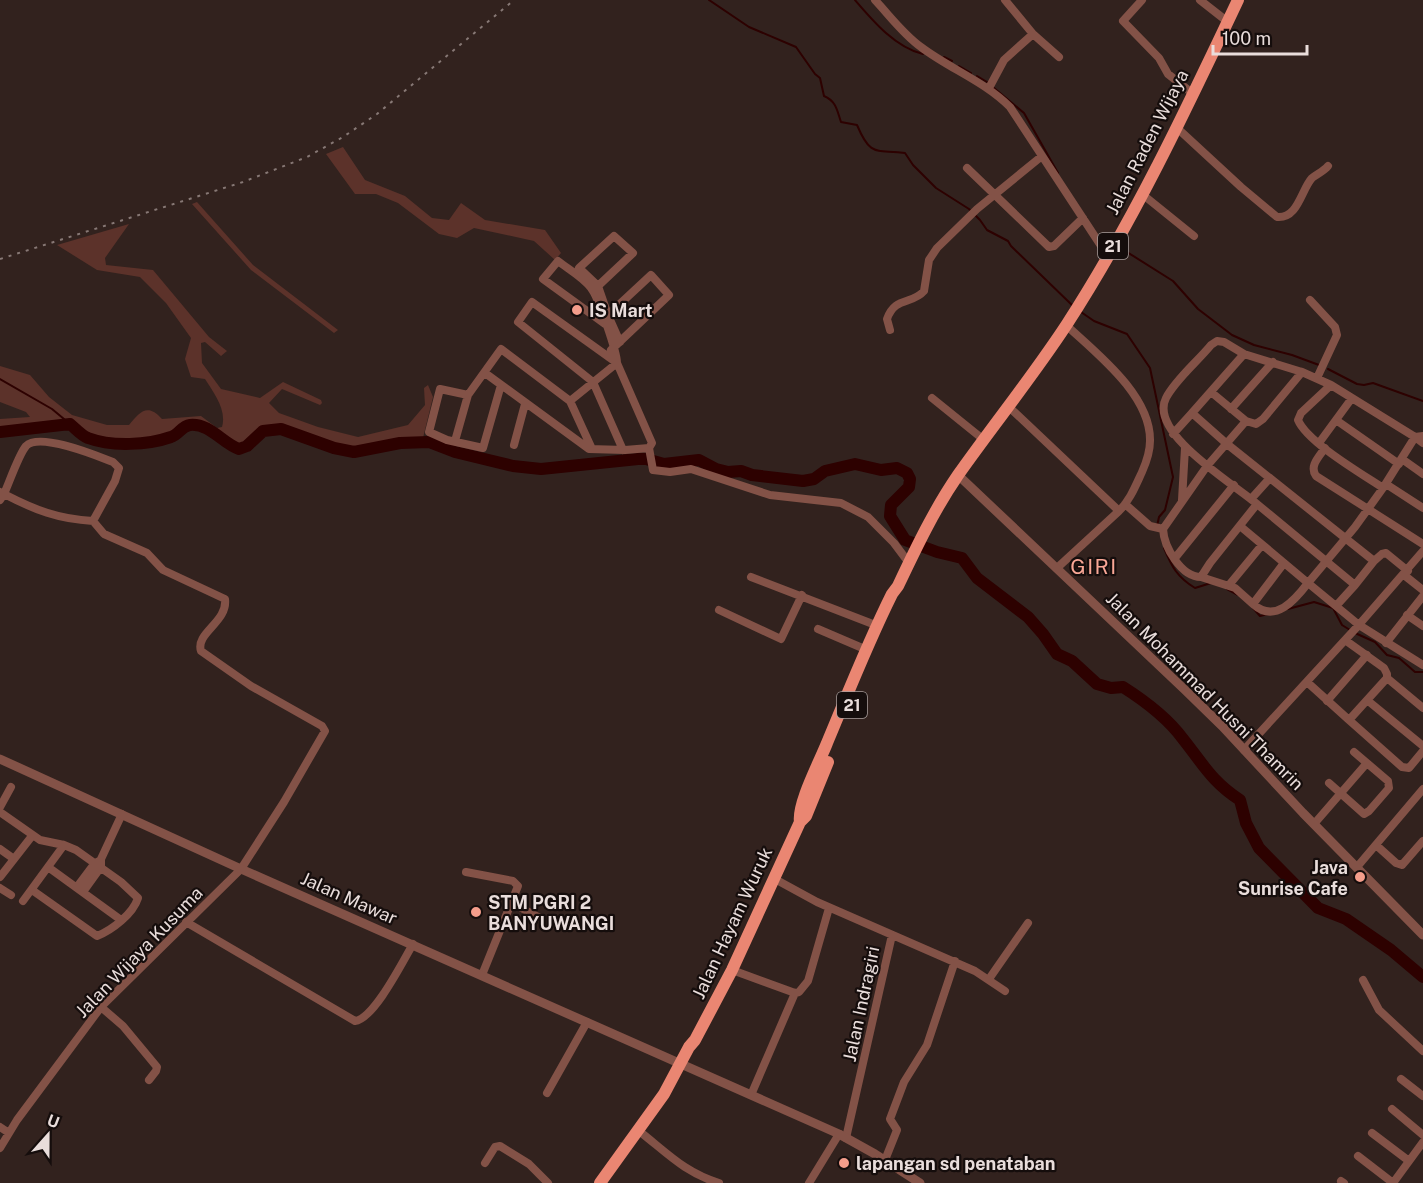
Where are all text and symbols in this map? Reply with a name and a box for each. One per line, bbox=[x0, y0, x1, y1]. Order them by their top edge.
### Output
scale bar bbox=[1213, 18, 1308, 56]
text: 100 m bbox=[1222, 28, 1271, 49]
street label: Jalan Raden Wijaya bbox=[1101, 66, 1193, 218]
road number: 21 bbox=[1098, 233, 1128, 259]
place label: IS Mart bbox=[589, 300, 653, 321]
marker: IS Mart bbox=[570, 303, 584, 317]
district label: GIRI bbox=[1070, 554, 1118, 579]
street label: Jalan Mohammad Husni Thamrin bbox=[1102, 588, 1308, 794]
road number: 21 bbox=[837, 692, 867, 718]
street label: Jalan Hayam Wuruk bbox=[688, 844, 776, 1002]
place label: Java Sunrise Cafe bbox=[1238, 857, 1348, 899]
street label: Jalan Mawar bbox=[298, 867, 400, 929]
marker: Java Sunrise Cafe bbox=[1353, 870, 1367, 884]
street label: Jalan Wijaya Kusuma bbox=[71, 882, 207, 1022]
place label: STM PGRI 2 BANYUWANGI bbox=[488, 892, 614, 934]
marker: STM PGRI 2 BANYUWANGI bbox=[469, 905, 483, 919]
street label: Jalan Indragiri bbox=[839, 944, 883, 1064]
north arrow bbox=[18, 1105, 78, 1165]
text: U bbox=[44, 1111, 62, 1132]
place label: lapangan sd penataban bbox=[856, 1153, 1055, 1174]
marker: lapangan sd penataban bbox=[837, 1156, 851, 1170]

